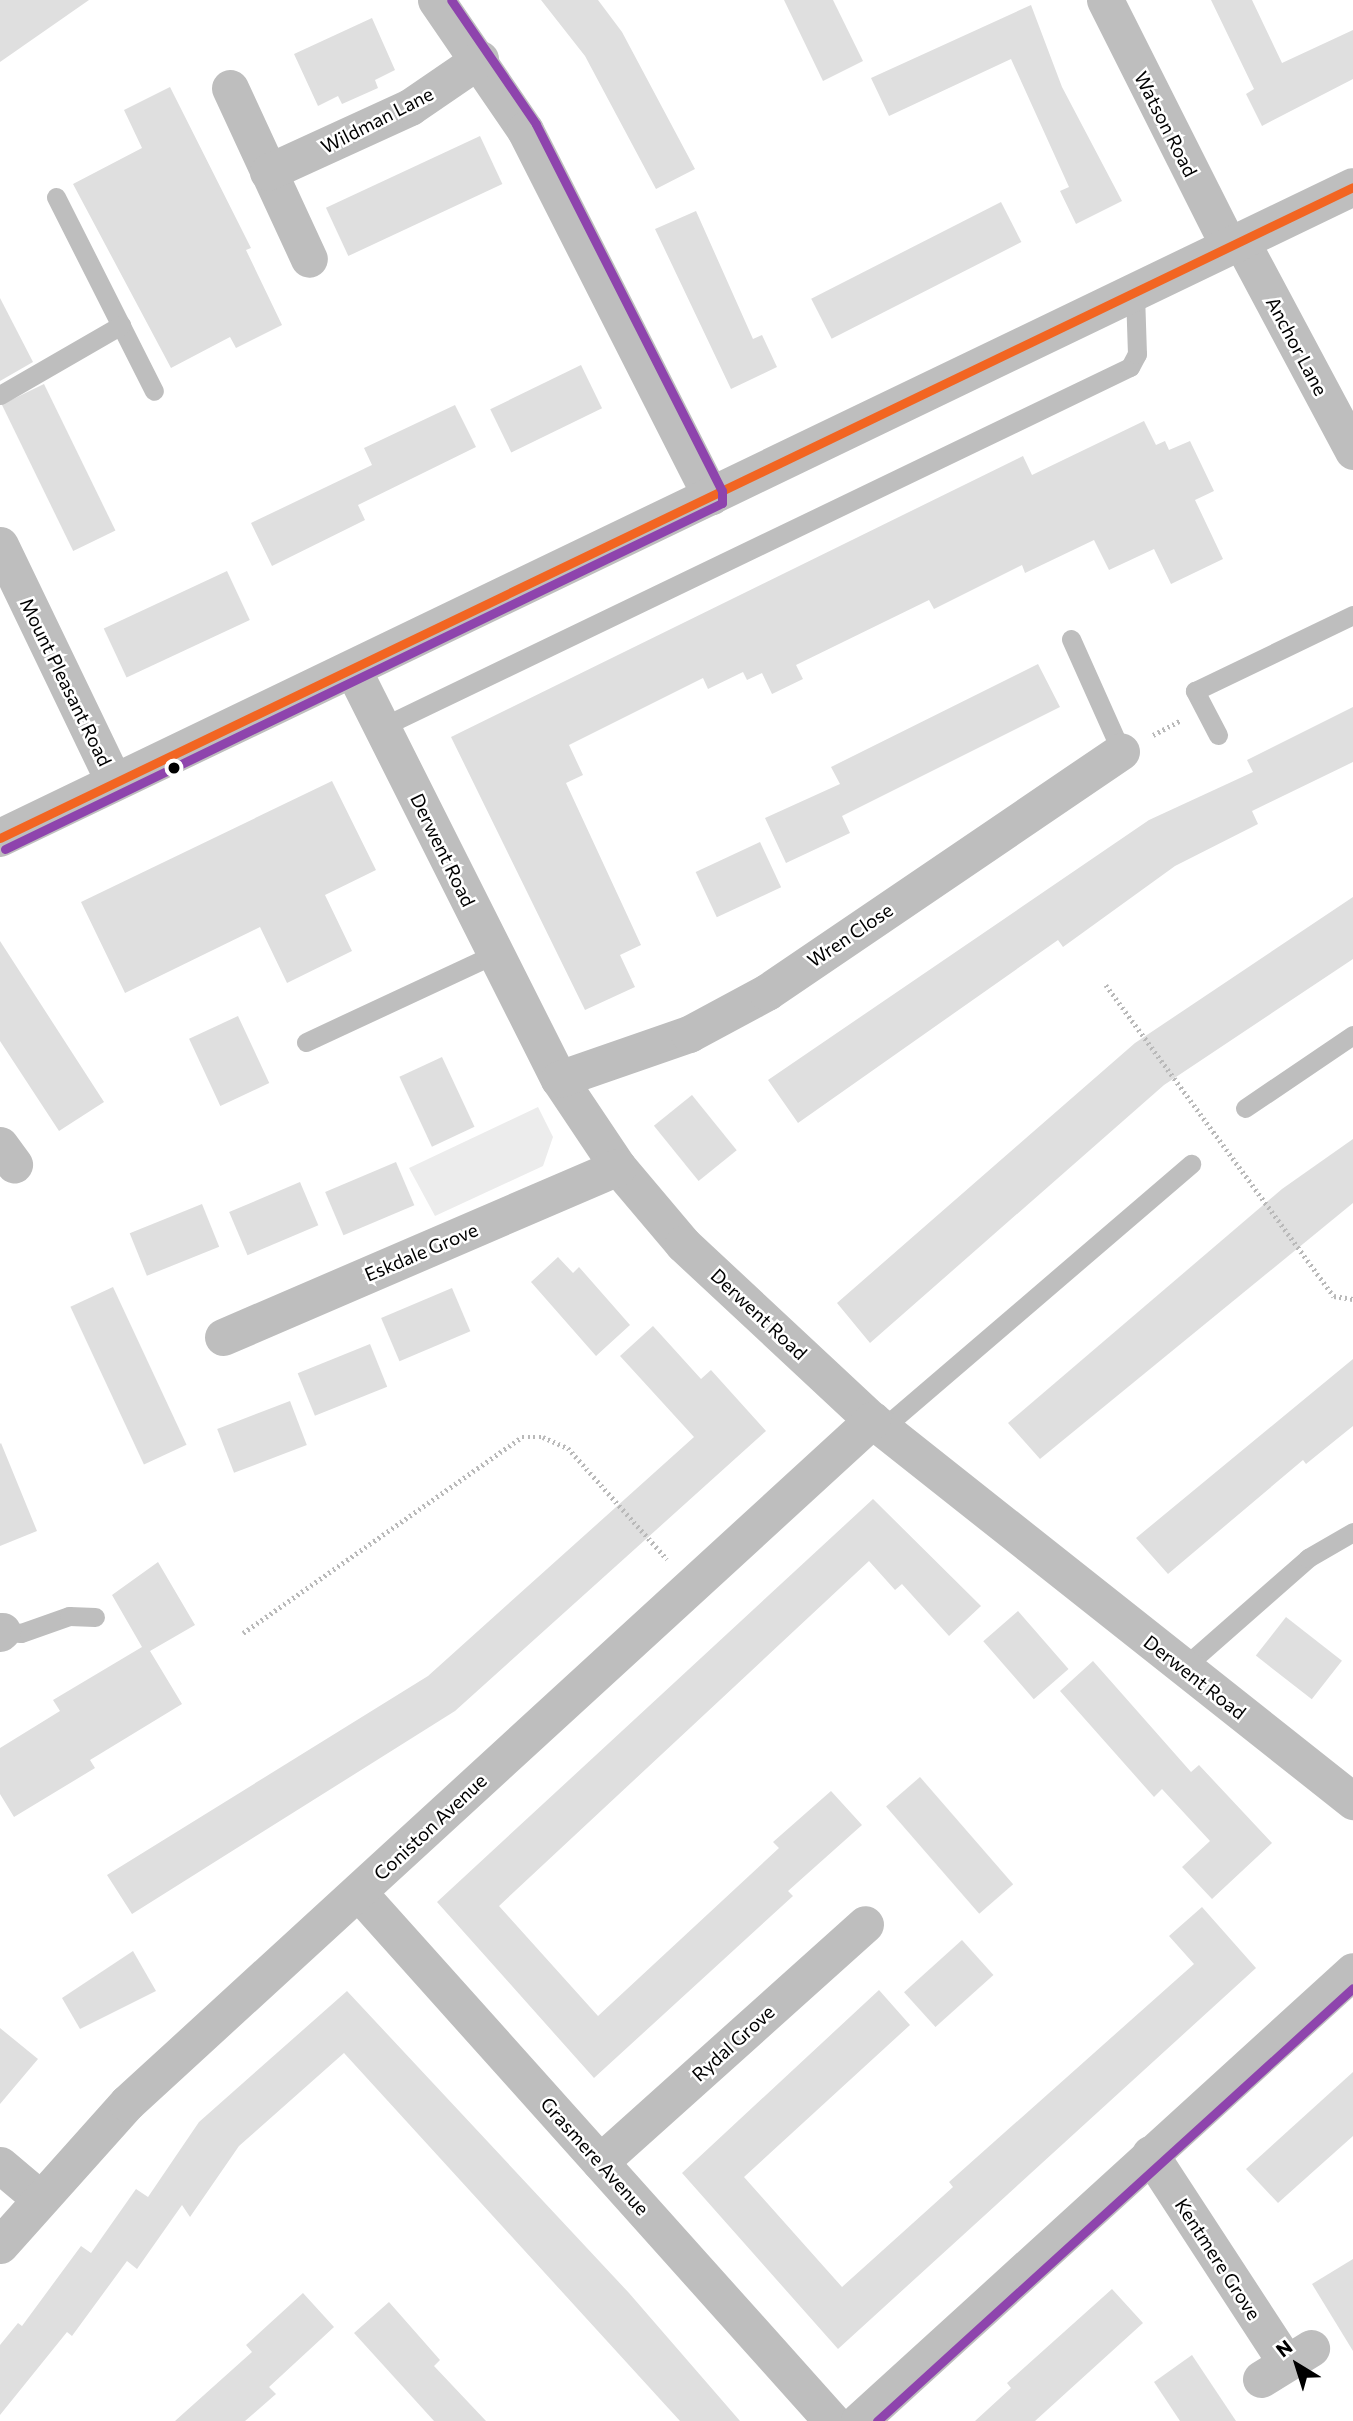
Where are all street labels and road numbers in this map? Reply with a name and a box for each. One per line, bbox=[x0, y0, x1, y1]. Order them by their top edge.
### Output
street label: Watson Road bbox=[1130, 68, 1202, 180]
street label: Wildman Lane bbox=[317, 82, 437, 158]
street label: Anchor Lane bbox=[1261, 293, 1333, 399]
street label: Mount Pleasant Road bbox=[15, 594, 117, 770]
street label: Derwent Road bbox=[406, 790, 480, 910]
street label: Wren Close bbox=[803, 898, 897, 972]
street label: Eskdale Grove bbox=[361, 1218, 481, 1286]
street label: Derwent Road bbox=[706, 1264, 812, 1364]
street label: Derwent Road bbox=[1139, 1630, 1251, 1724]
street label: Coniston Avenue bbox=[369, 1769, 491, 1885]
street label: Rydal Grove bbox=[687, 2000, 779, 2086]
street label: Grasmere Avenue bbox=[536, 2092, 654, 2220]
street label: Kentmere Grove bbox=[1170, 2194, 1266, 2324]

